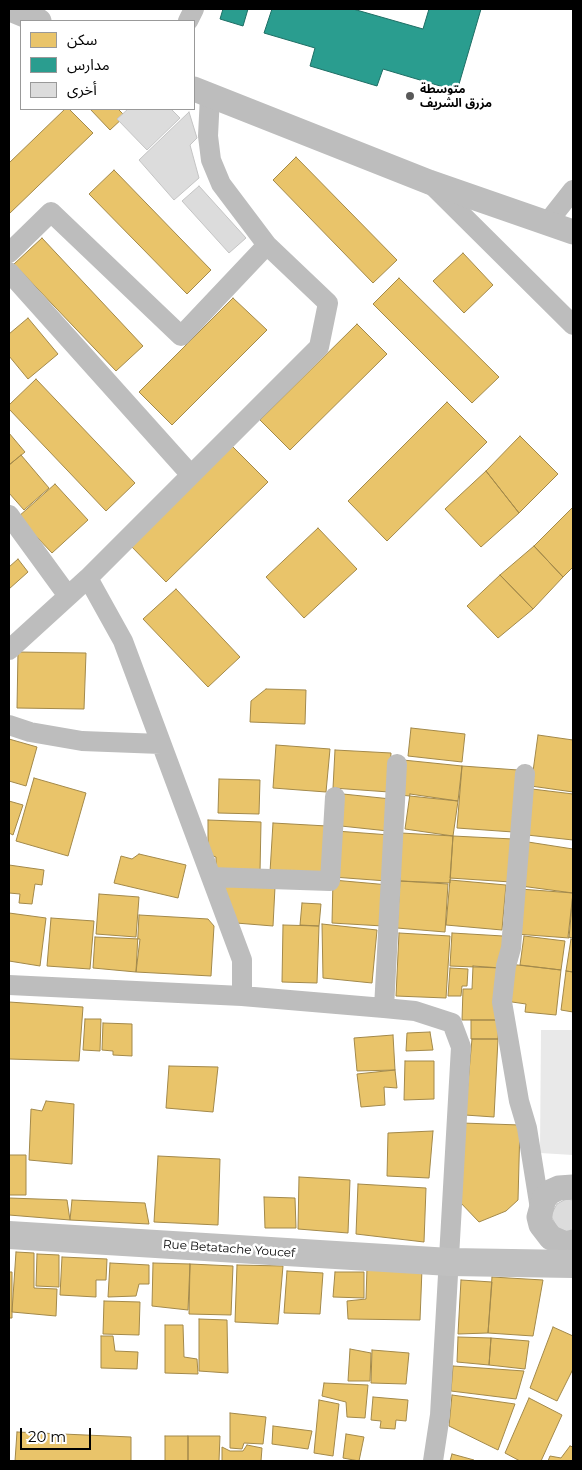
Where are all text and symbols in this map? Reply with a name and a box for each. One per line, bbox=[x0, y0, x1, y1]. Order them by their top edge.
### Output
legend bbox=[20, 20, 195, 110]
text: سكن bbox=[67, 30, 97, 49]
text: مدارس bbox=[67, 55, 110, 74]
text: أخرى bbox=[67, 80, 97, 99]
place label: متوسطة مزرق الشريف bbox=[420, 82, 492, 110]
marker: متوسطة مزرق الشريف bbox=[404, 90, 416, 102]
street label: Rue Betatache Youcef bbox=[162, 1237, 296, 1261]
scale bar bbox=[22, 1418, 94, 1450]
text: 20 m bbox=[28, 1427, 66, 1446]

